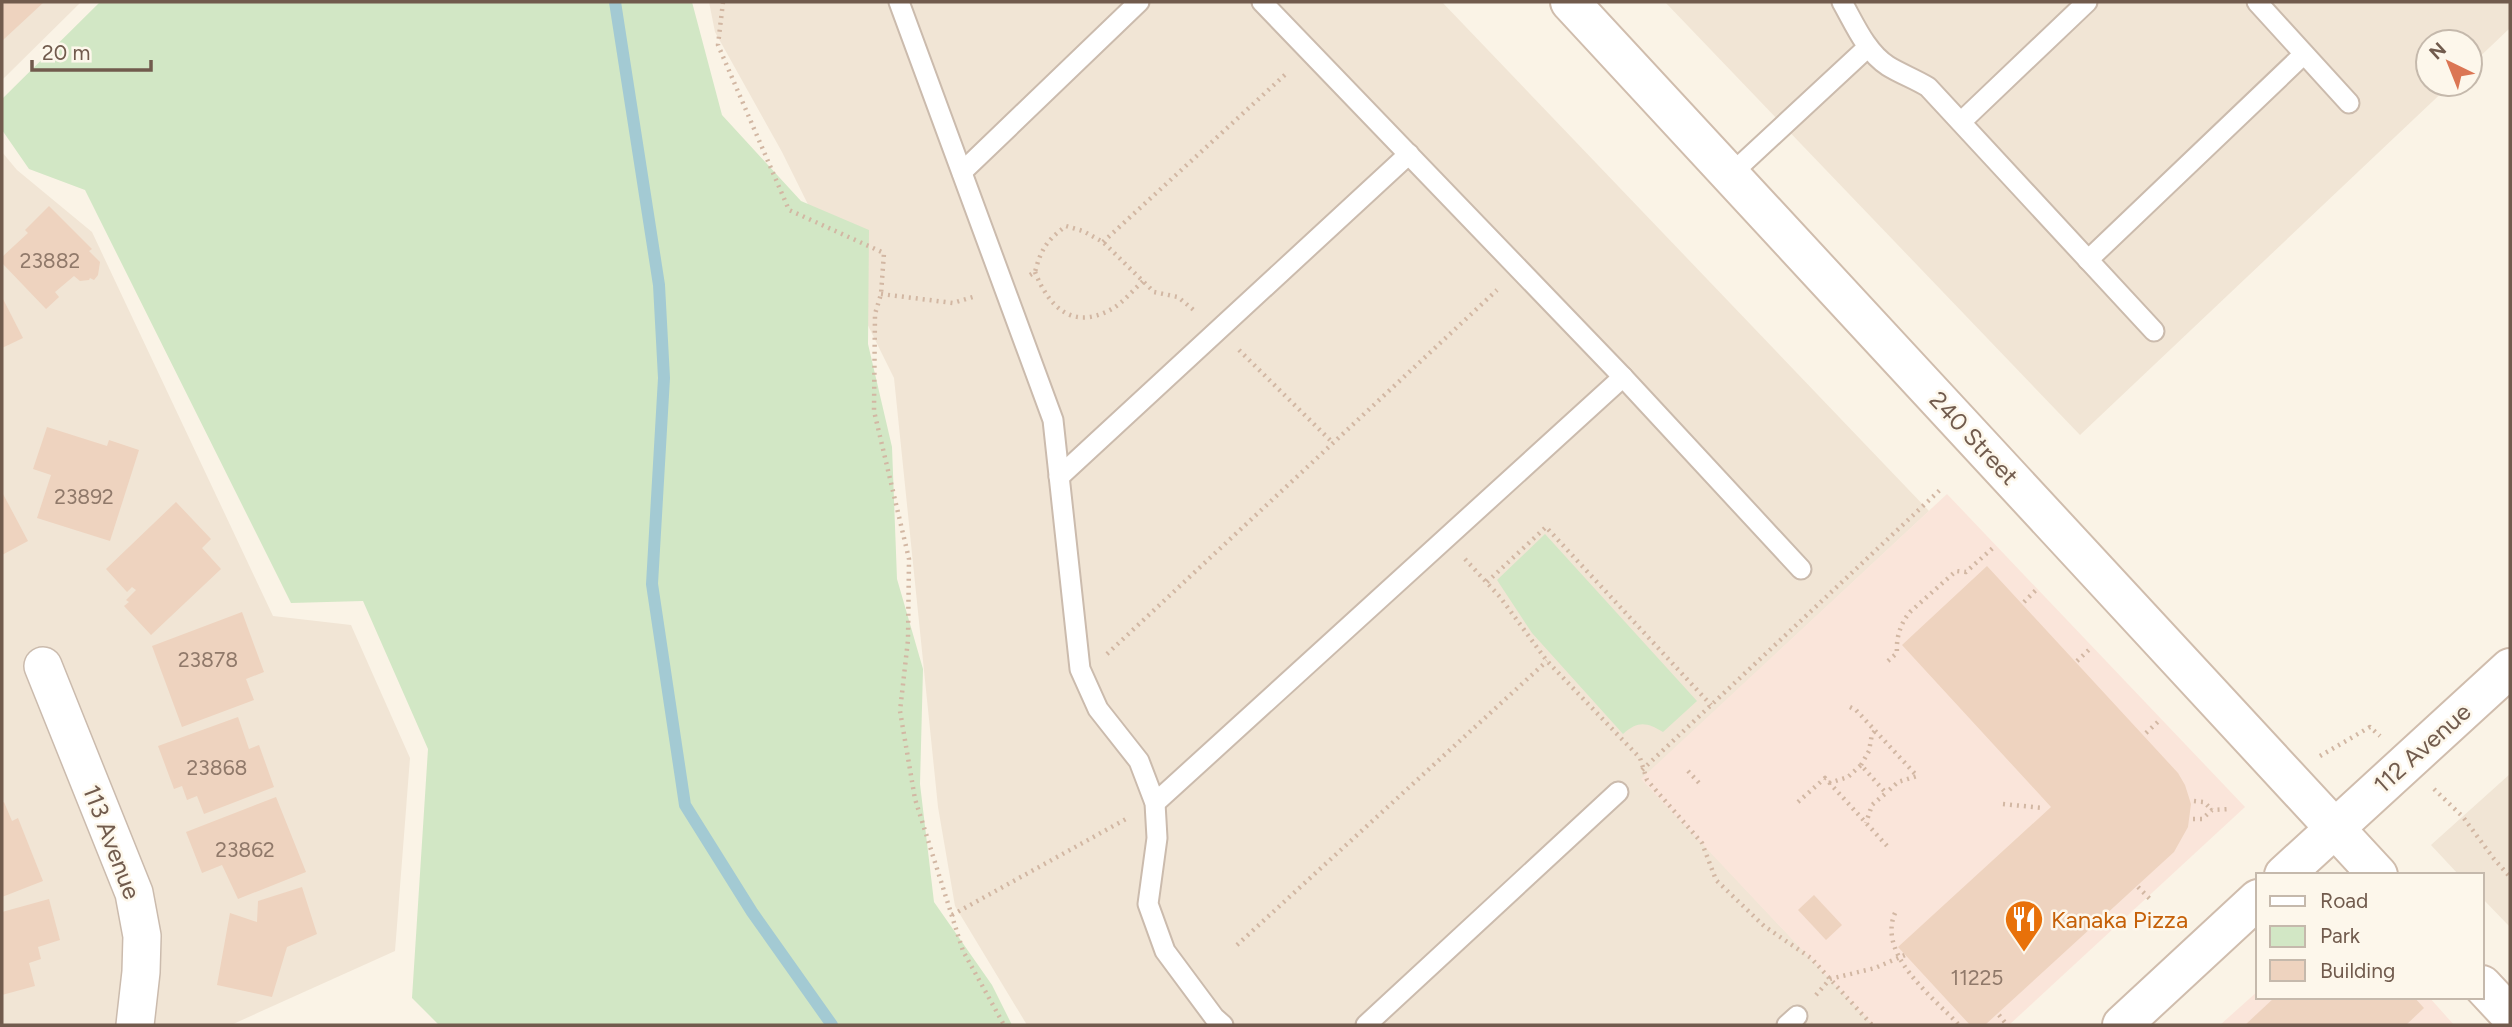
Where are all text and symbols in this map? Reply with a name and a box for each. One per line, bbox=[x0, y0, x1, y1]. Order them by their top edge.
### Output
scale bar bbox=[32, 28, 150, 72]
north arrow bbox=[2414, 28, 2484, 98]
text: N bbox=[2425, 38, 2451, 64]
text: 20 m bbox=[42, 40, 90, 65]
house number: 23882 bbox=[20, 248, 80, 273]
street label: 240 Street bbox=[1924, 385, 2024, 491]
house number: 23892 bbox=[54, 484, 114, 509]
house number: 23878 bbox=[178, 647, 238, 672]
street label: 112 Avenue bbox=[2368, 697, 2476, 799]
house number: 23868 bbox=[187, 755, 247, 780]
street label: 113 Avenue bbox=[77, 781, 147, 903]
house number: 23862 bbox=[215, 837, 275, 862]
legend bbox=[2256, 873, 2484, 999]
text: Road bbox=[2320, 888, 2368, 913]
restaurant icon: Kanaka Pizza bbox=[2003, 898, 2045, 953]
place label: Kanaka Pizza bbox=[2051, 905, 2188, 934]
text: Park bbox=[2320, 923, 2361, 948]
text: Building bbox=[2320, 958, 2395, 983]
house number: 11225 bbox=[1951, 965, 2003, 990]

